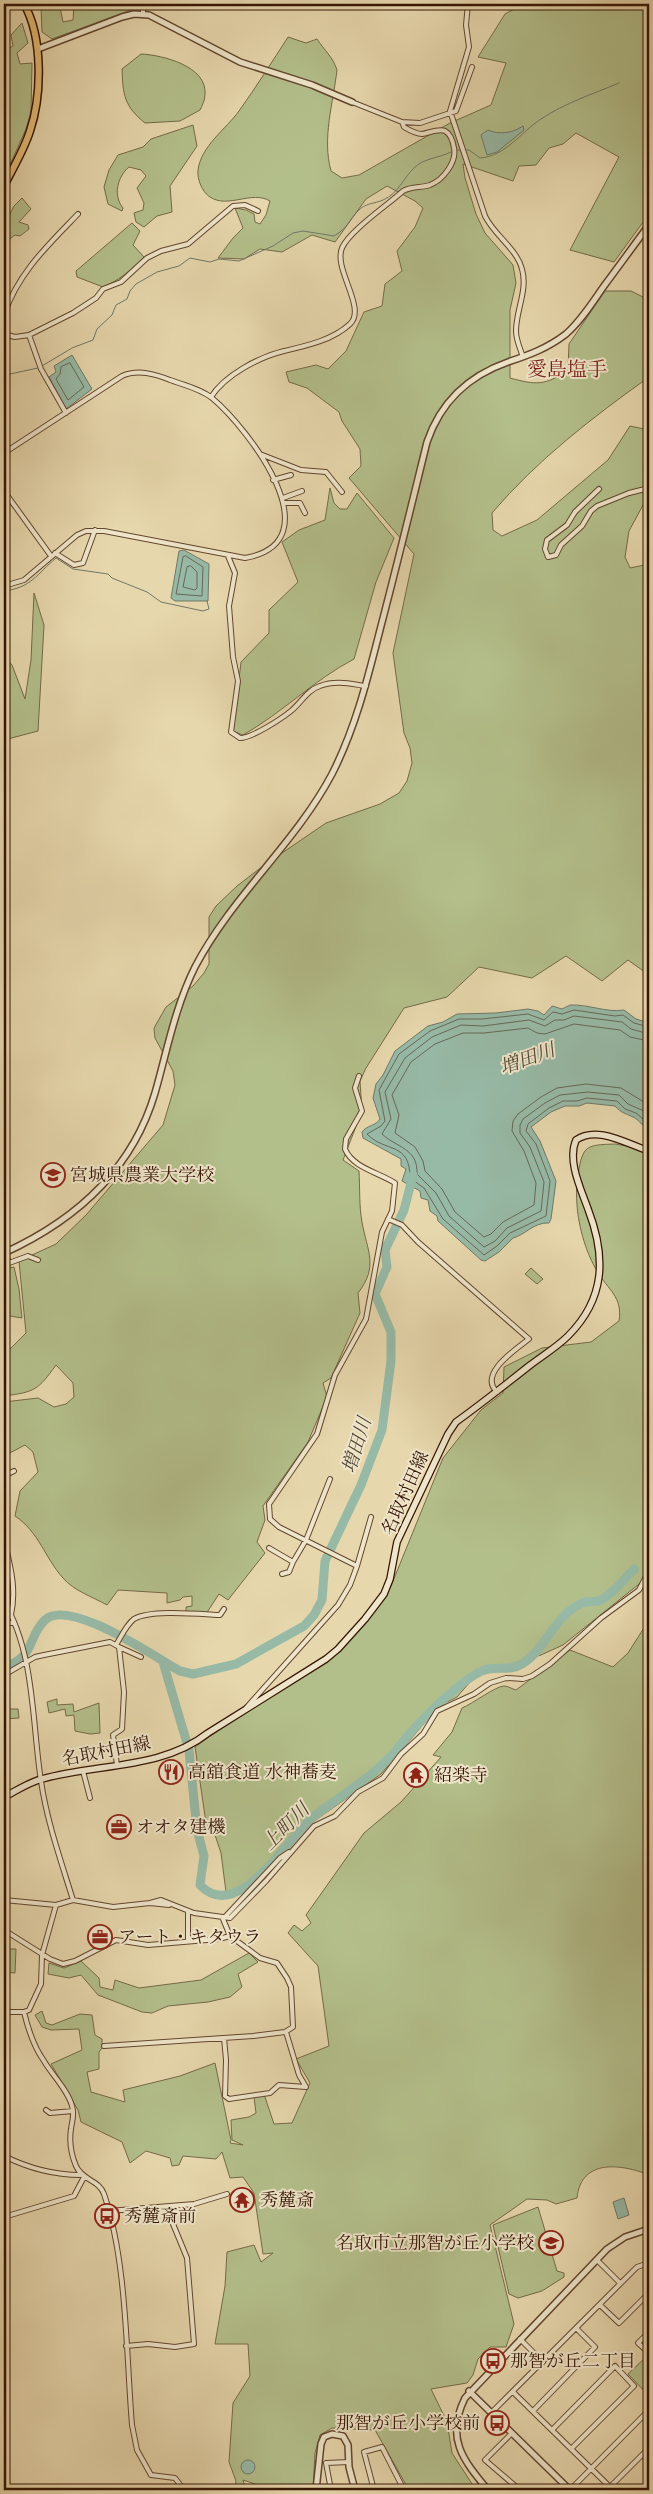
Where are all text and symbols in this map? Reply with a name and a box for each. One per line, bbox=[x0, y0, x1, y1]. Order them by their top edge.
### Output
district label: 愛島塩手 bbox=[527, 359, 607, 381]
water label: 増田川 bbox=[497, 1039, 560, 1079]
school or university icon: 宮城県農業大学校 bbox=[40, 1162, 66, 1188]
place label: 宮城県農業大学校 bbox=[70, 1165, 214, 1185]
water label: 増田川 bbox=[339, 1413, 376, 1476]
street label: 名取村田線 bbox=[378, 1448, 432, 1538]
street label: 名取村田線 bbox=[60, 1733, 152, 1769]
restaurant icon: 高舘食道 水神蕎麦 bbox=[158, 1759, 184, 1785]
place label: 高舘食道 水神蕎麦 bbox=[188, 1762, 337, 1782]
temple icon: 紹楽寺 bbox=[403, 1762, 429, 1788]
place label: 紹楽寺 bbox=[434, 1765, 488, 1785]
water label: 上町川 bbox=[258, 1798, 315, 1855]
office icon: オオタ建機 bbox=[106, 1814, 132, 1840]
place label: オオタ建機 bbox=[136, 1817, 225, 1837]
office icon: アート・キタウラ bbox=[87, 1924, 113, 1950]
place label: アート・キタウラ bbox=[118, 1929, 261, 1947]
temple icon: 秀麓斎 bbox=[229, 2187, 255, 2213]
place label: 秀麓斎 bbox=[260, 2190, 314, 2210]
bus stop icon: 秀麓斎前 bbox=[94, 2203, 120, 2229]
place label: 秀麓斎前 bbox=[124, 2206, 196, 2226]
school or university icon: 名取市立那智が丘小学校 bbox=[538, 2230, 564, 2256]
place label: 名取市立那智が丘小学校 bbox=[336, 2233, 534, 2253]
bus stop icon: 那智が丘二丁目 bbox=[480, 2348, 506, 2374]
place label: 那智が丘二丁目 bbox=[510, 2352, 636, 2371]
bus stop icon: 那智が丘小学校前 bbox=[484, 2410, 510, 2436]
place label: 那智が丘小学校前 bbox=[336, 2413, 480, 2433]

